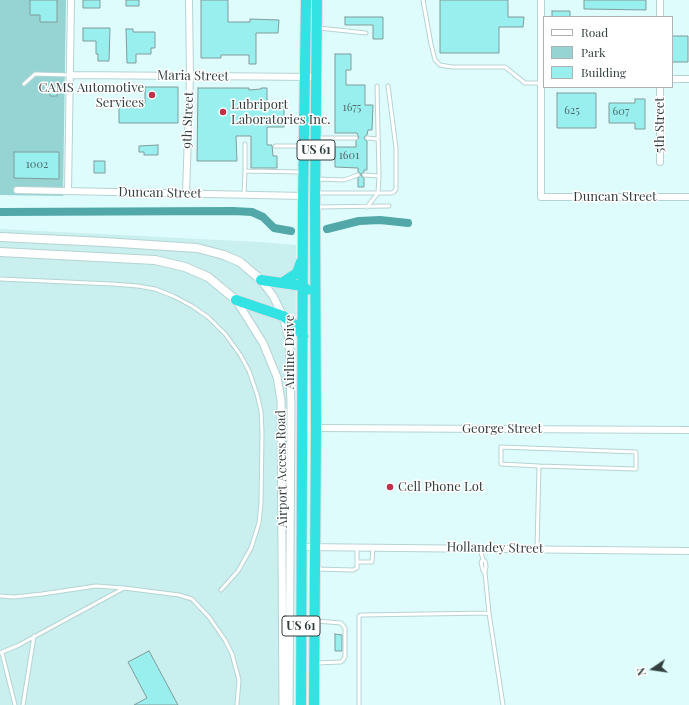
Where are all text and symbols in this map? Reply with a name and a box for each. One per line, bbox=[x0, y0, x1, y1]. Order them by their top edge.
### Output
legend bbox=[543, 16, 673, 88]
text: Road bbox=[581, 24, 608, 40]
text: Park bbox=[581, 44, 606, 60]
text: Building bbox=[581, 64, 626, 80]
street label: Maria Street bbox=[157, 68, 229, 84]
place label: CAMS Automotive Services bbox=[39, 80, 144, 111]
marker: CAMS Automotive Services bbox=[147, 90, 157, 100]
street label: 9th Street bbox=[179, 91, 197, 149]
place label: Lubriport Laboratories Inc. bbox=[231, 97, 331, 128]
street label: 5th Street bbox=[652, 97, 668, 153]
house number: 1675 bbox=[343, 101, 361, 115]
house number: 625 bbox=[564, 104, 580, 118]
house number: 607 bbox=[613, 105, 629, 119]
marker: Lubriport Laboratories Inc. bbox=[218, 107, 228, 117]
road number: US 61 bbox=[297, 140, 335, 160]
house number: 1601 bbox=[339, 149, 359, 163]
house number: 1002 bbox=[26, 158, 48, 172]
street label: Duncan Street bbox=[118, 184, 202, 202]
street label: Duncan Street bbox=[573, 189, 657, 205]
street label: Airline Drive bbox=[282, 315, 298, 389]
street label: Airport Access Road bbox=[273, 410, 291, 528]
street label: George Street bbox=[462, 421, 542, 437]
place label: Cell Phone Lot bbox=[398, 479, 483, 495]
marker: Cell Phone Lot bbox=[385, 482, 395, 492]
street label: Hollandey Street bbox=[446, 539, 544, 557]
road number: US 61 bbox=[282, 616, 320, 636]
north arrow bbox=[633, 649, 673, 689]
text: N bbox=[633, 666, 649, 677]

